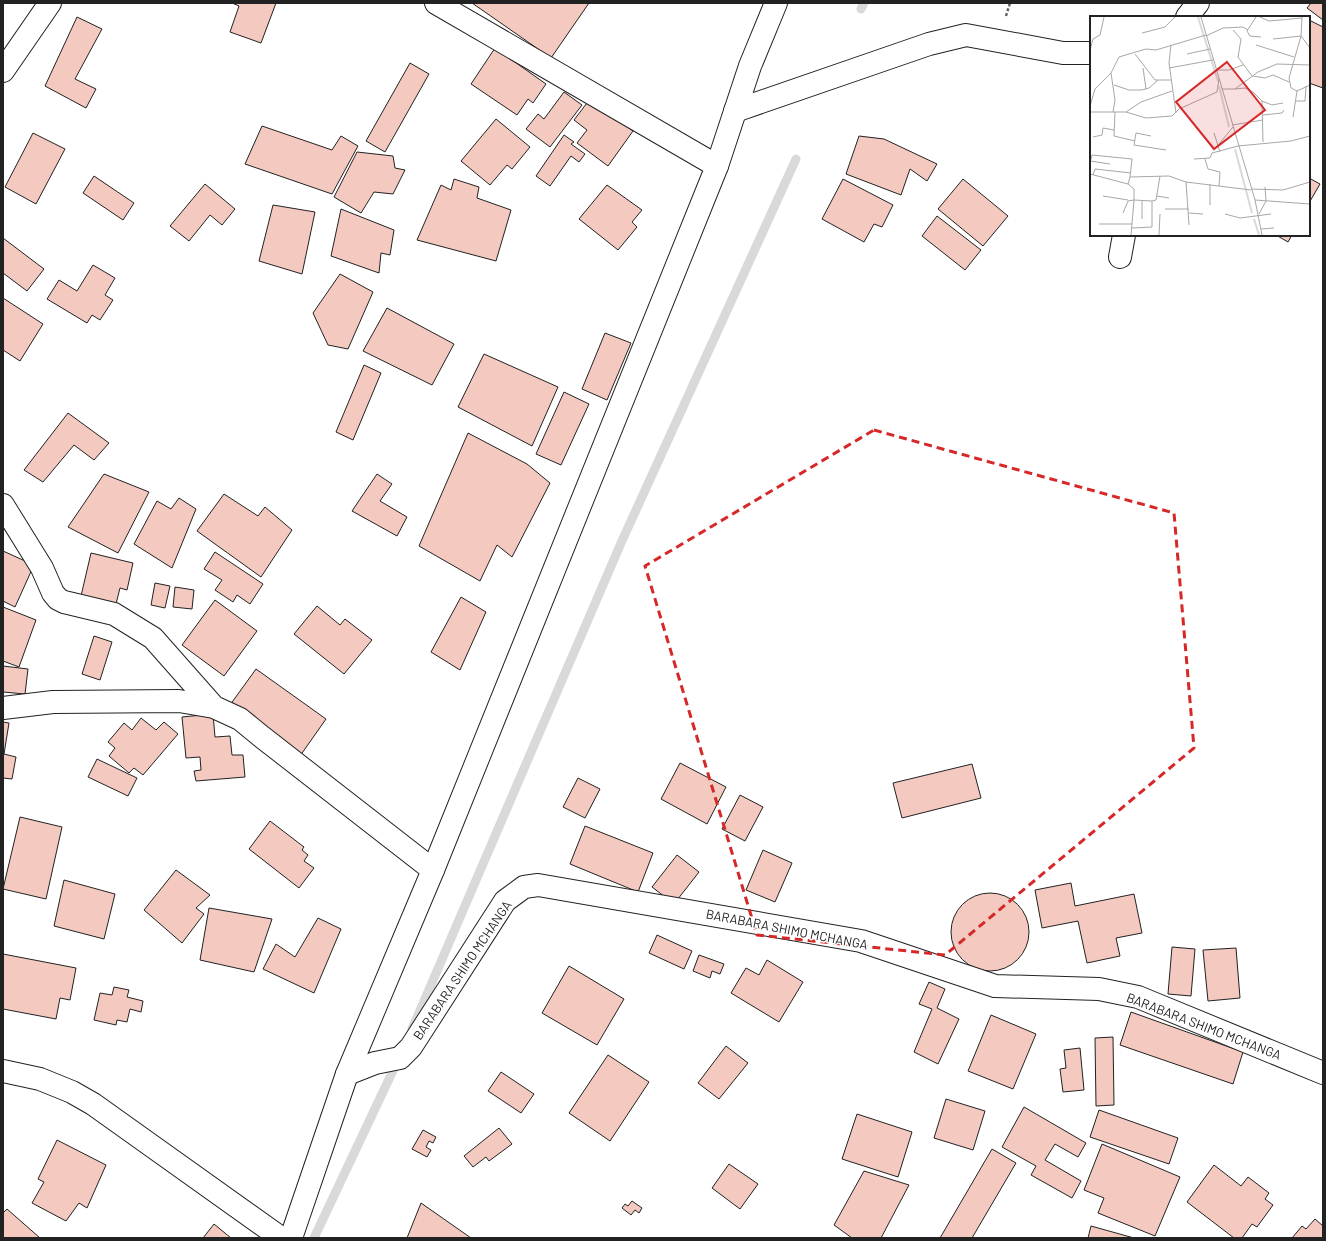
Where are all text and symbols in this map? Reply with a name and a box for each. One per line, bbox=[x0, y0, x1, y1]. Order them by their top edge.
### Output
inset map bbox=[1090, 16, 1310, 236]
street label: BARABARA SHIMO MCHANGA bbox=[409, 897, 515, 1043]
street label: BARABARA SHIMO MCHANGA bbox=[705, 905, 869, 953]
street label: BARABARA SHIMO MCHANGA bbox=[1124, 989, 1284, 1063]

